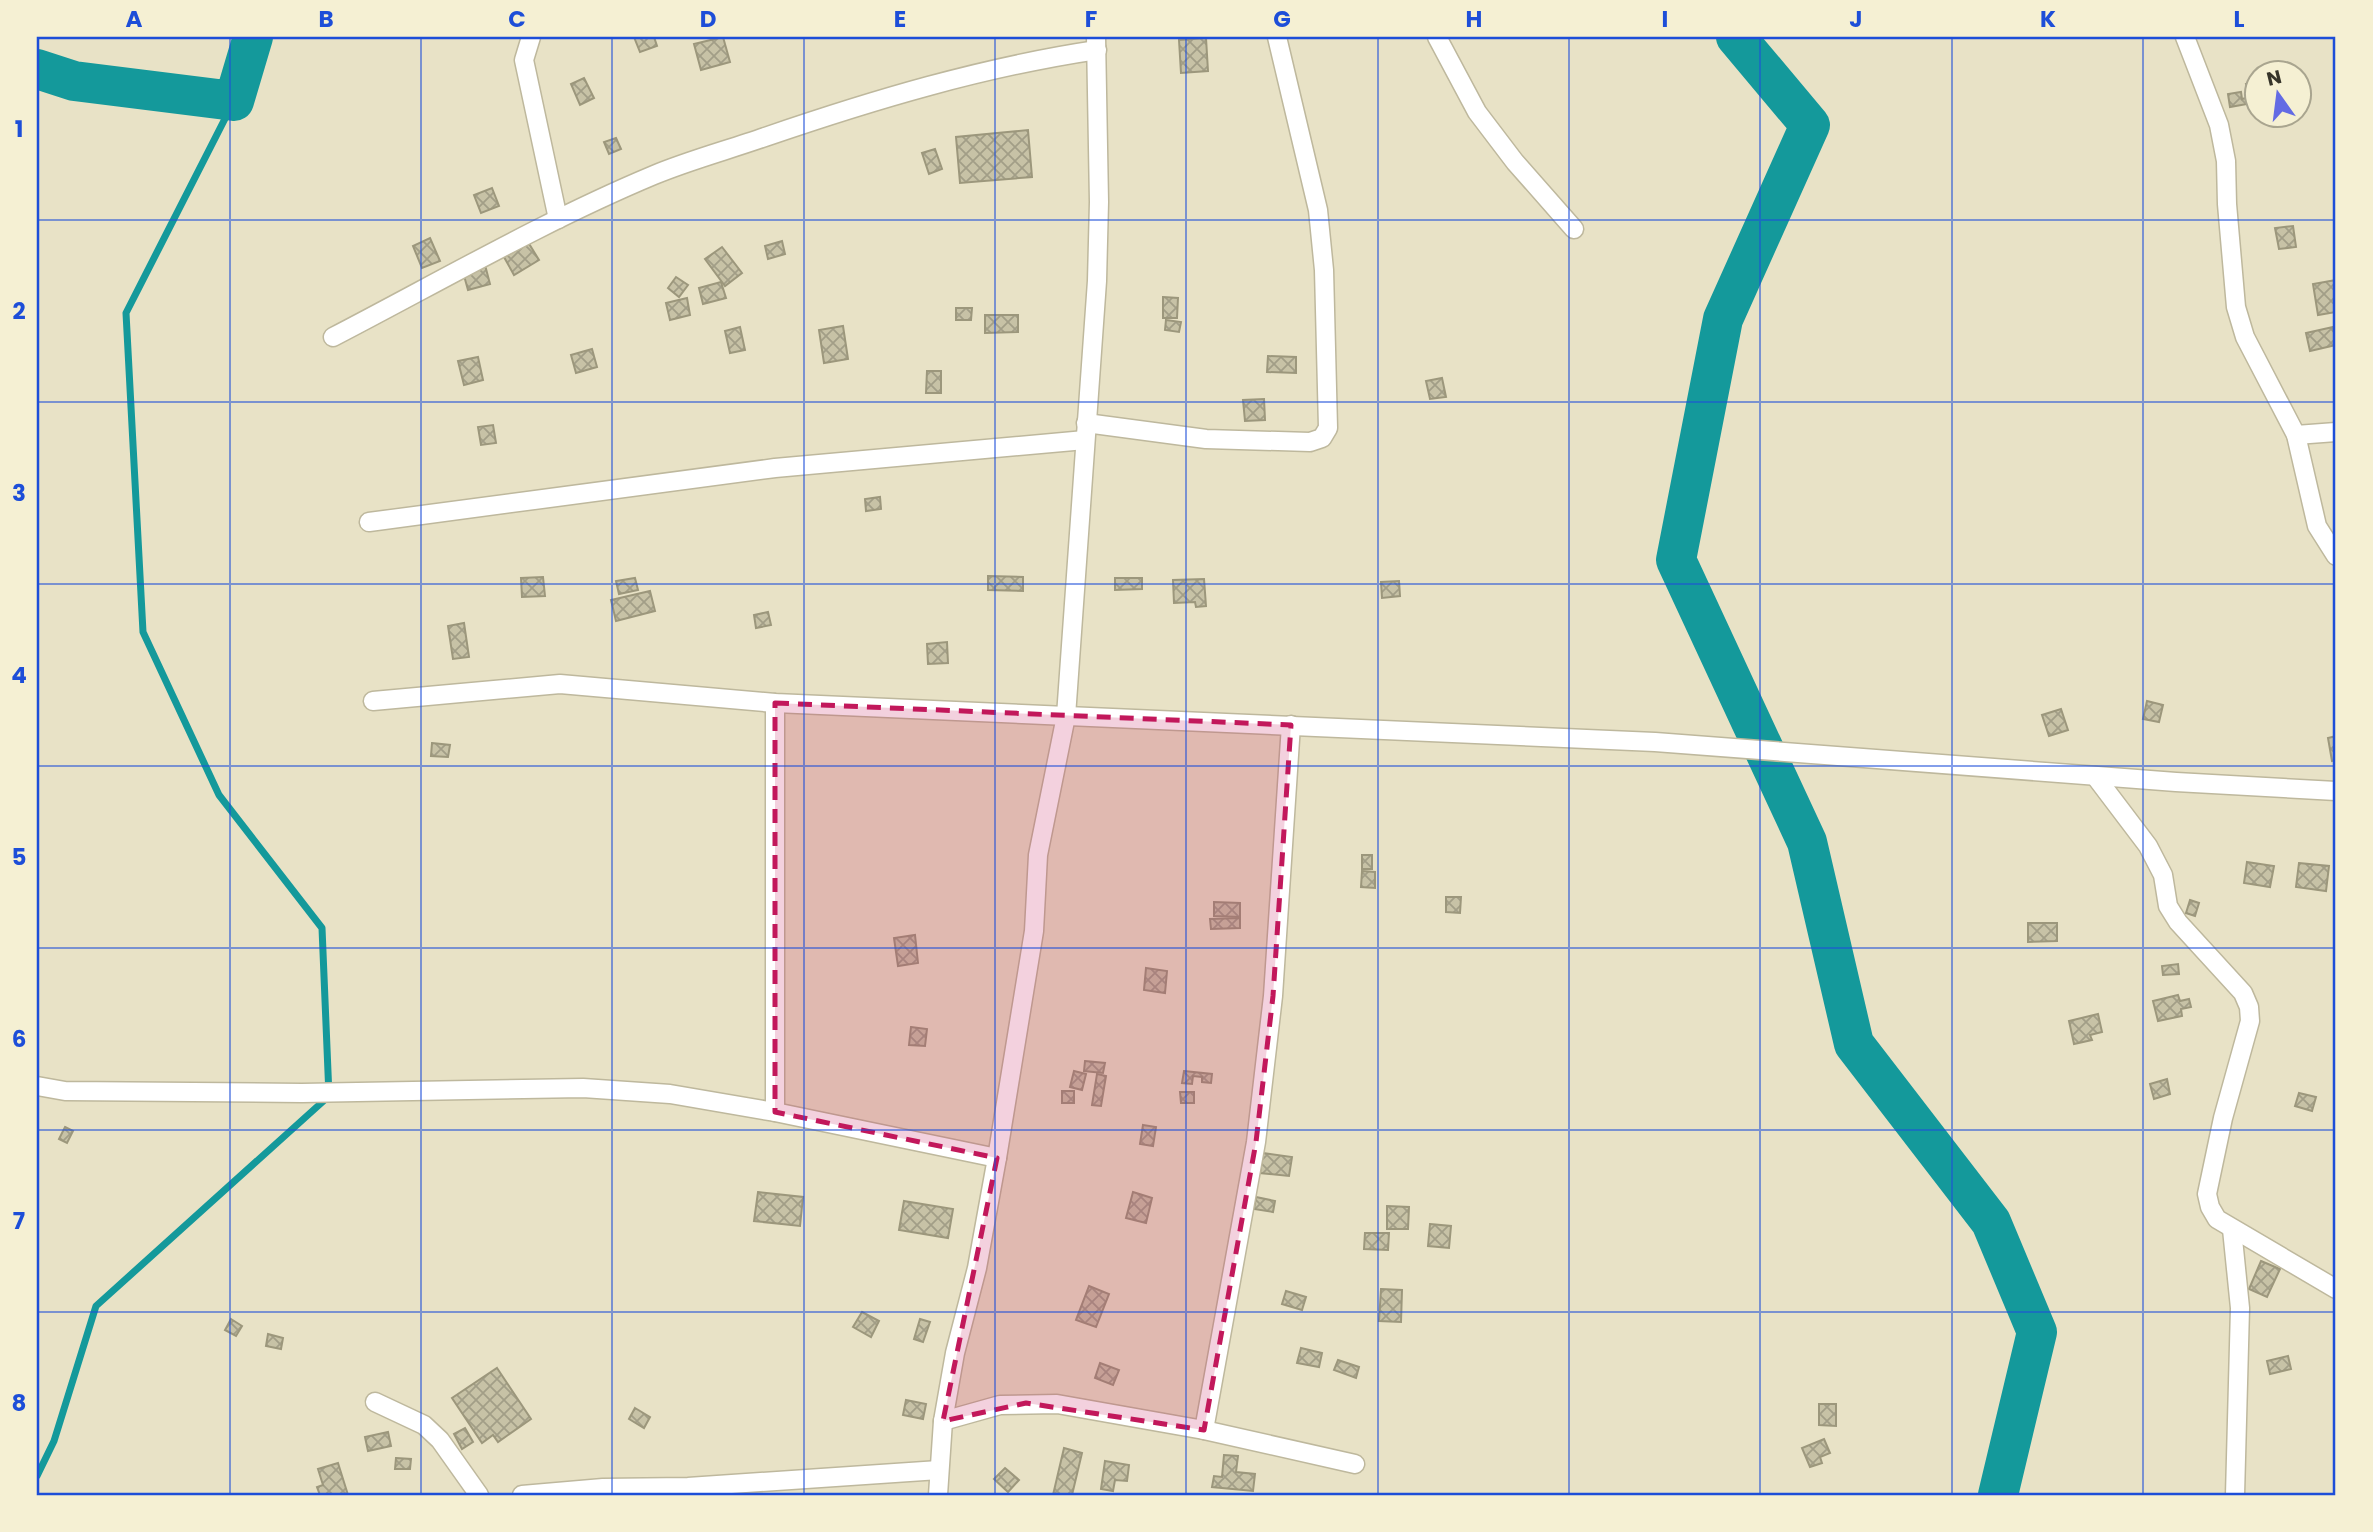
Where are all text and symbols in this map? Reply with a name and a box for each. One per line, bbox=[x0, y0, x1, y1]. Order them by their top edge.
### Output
text: A bbox=[126, 3, 143, 35]
text: B bbox=[318, 3, 334, 35]
text: C bbox=[508, 3, 526, 35]
text: D bbox=[700, 3, 716, 35]
text: E bbox=[894, 3, 906, 35]
text: F bbox=[1085, 3, 1097, 35]
text: G bbox=[1273, 3, 1291, 35]
text: H bbox=[1466, 3, 1482, 35]
text: I bbox=[1662, 3, 1668, 35]
text: J bbox=[1849, 3, 1863, 35]
text: K bbox=[2040, 3, 2056, 35]
text: L bbox=[2234, 3, 2245, 35]
north arrow bbox=[2244, 60, 2314, 130]
text: N bbox=[2264, 63, 2284, 93]
text: 1 bbox=[15, 113, 23, 145]
text: 2 bbox=[12, 295, 26, 327]
text: 3 bbox=[12, 477, 26, 509]
text: 4 bbox=[11, 659, 27, 691]
text: 5 bbox=[12, 841, 26, 873]
text: 6 bbox=[12, 1023, 26, 1055]
text: 7 bbox=[13, 1205, 25, 1237]
text: 8 bbox=[12, 1387, 26, 1419]

